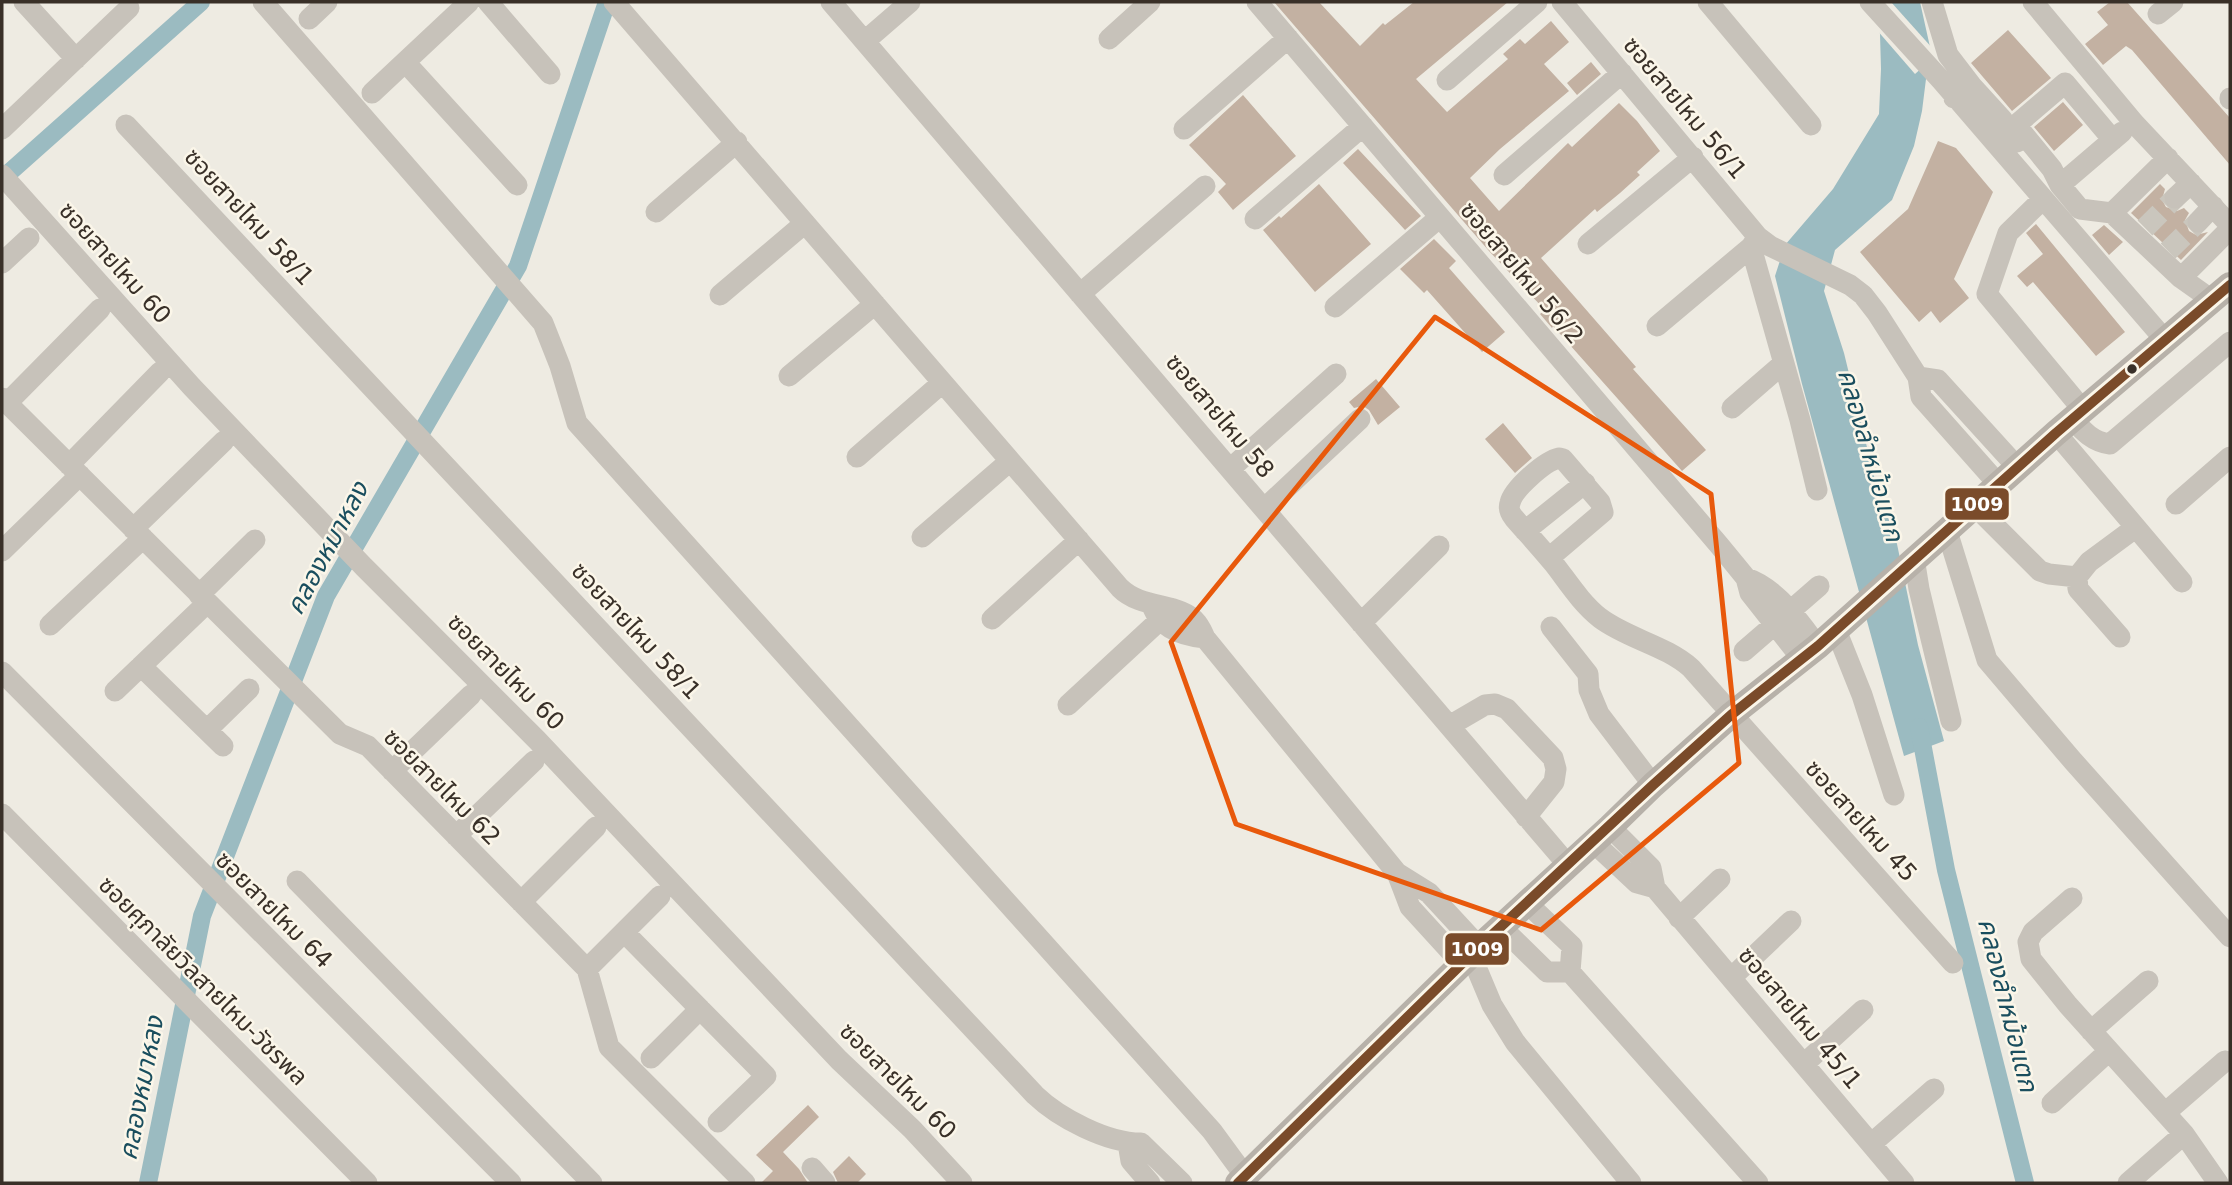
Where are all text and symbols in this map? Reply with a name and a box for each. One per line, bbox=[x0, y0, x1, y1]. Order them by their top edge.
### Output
street label: ซอยสายไหม 56/1 bbox=[1617, 31, 1753, 185]
street label: ซอยสายไหม 58/1 bbox=[178, 143, 320, 291]
street label: ซอยสายไหม 56/2 bbox=[1454, 196, 1590, 350]
street label: ซอยสายไหม 60 bbox=[53, 197, 177, 329]
street label: ซอยสายไหม 58 bbox=[1160, 348, 1280, 484]
unlabelled marker bbox=[2125, 362, 2139, 376]
water label: คลองลำหม้อแตก bbox=[1832, 365, 1910, 546]
water label: คลองหมาหลง bbox=[280, 476, 375, 619]
line badge: 1009 bbox=[1944, 487, 2010, 521]
text: 1009 bbox=[1951, 493, 2003, 515]
street label: ซอยสายไหม 58/1 bbox=[565, 557, 707, 705]
street label: ซอยสายไหม 60 bbox=[442, 608, 570, 736]
street label: ซอยสายไหม 62 bbox=[378, 723, 506, 851]
street label: ซอยสายไหม 45 bbox=[1799, 755, 1923, 887]
street label: ซอยสายไหม 64 bbox=[210, 846, 338, 974]
street label: ซอยศุภาลัยวิลสายไหม-วัชรพล bbox=[92, 871, 313, 1092]
water label: คลองลำหม้อแตก bbox=[1972, 915, 2044, 1096]
line badge: 1009 bbox=[1444, 932, 1510, 966]
text: 1009 bbox=[1451, 938, 1503, 960]
street label: ซอยสายไหม 45/1 bbox=[1732, 941, 1868, 1095]
water label: คลองหมาหลง bbox=[112, 1013, 170, 1162]
street label: ซอยสายไหม 60 bbox=[834, 1017, 962, 1145]

